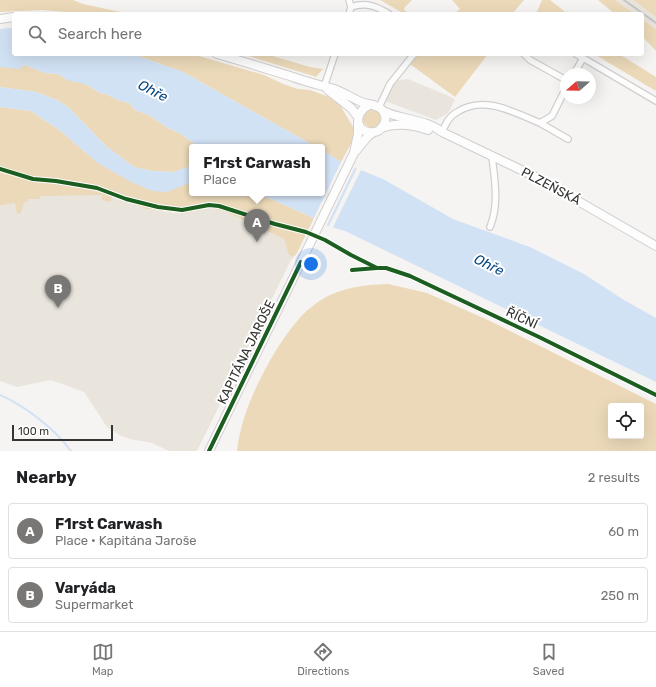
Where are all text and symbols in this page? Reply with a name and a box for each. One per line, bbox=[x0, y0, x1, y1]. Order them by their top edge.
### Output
search box bbox=[12, 12, 644, 56]
icon: search bbox=[26, 23, 48, 45]
text: Search here bbox=[58, 25, 142, 43]
north arrow bbox=[560, 68, 596, 104]
water label: Ohře bbox=[135, 76, 171, 106]
popup bbox=[189, 144, 325, 196]
text: F1rst Carwash bbox=[203, 154, 311, 172]
street label: PLZEŇSKÁ bbox=[519, 164, 583, 208]
text: Place bbox=[203, 172, 236, 187]
pin: A bbox=[244, 209, 270, 242]
water label: Ohře bbox=[471, 251, 507, 280]
your location bbox=[301, 254, 321, 274]
pin: B bbox=[45, 275, 71, 308]
street label: KAPITÁNA JAROŠE bbox=[214, 297, 278, 407]
street label: ŘÍČNÍ bbox=[504, 304, 541, 332]
map controls bbox=[608, 403, 644, 439]
button: locate bbox=[608, 403, 644, 439]
scale bar bbox=[12, 423, 113, 442]
text: 100 m bbox=[18, 425, 49, 438]
text: Nearby bbox=[16, 467, 77, 487]
text: 2 results bbox=[588, 470, 640, 485]
text: F1rst Carwash bbox=[55, 515, 162, 533]
text: A bbox=[25, 524, 35, 539]
text: 60 m bbox=[608, 524, 639, 539]
text: Place · Kapitána Jaroše bbox=[55, 533, 197, 548]
text: Varyáda bbox=[55, 579, 116, 597]
text: B bbox=[25, 588, 35, 603]
text: 250 m bbox=[601, 588, 639, 603]
text: Supermarket bbox=[55, 597, 133, 612]
tab: Map bbox=[92, 641, 114, 678]
tab: Directions bbox=[297, 641, 349, 678]
tab: Saved bbox=[533, 641, 564, 678]

